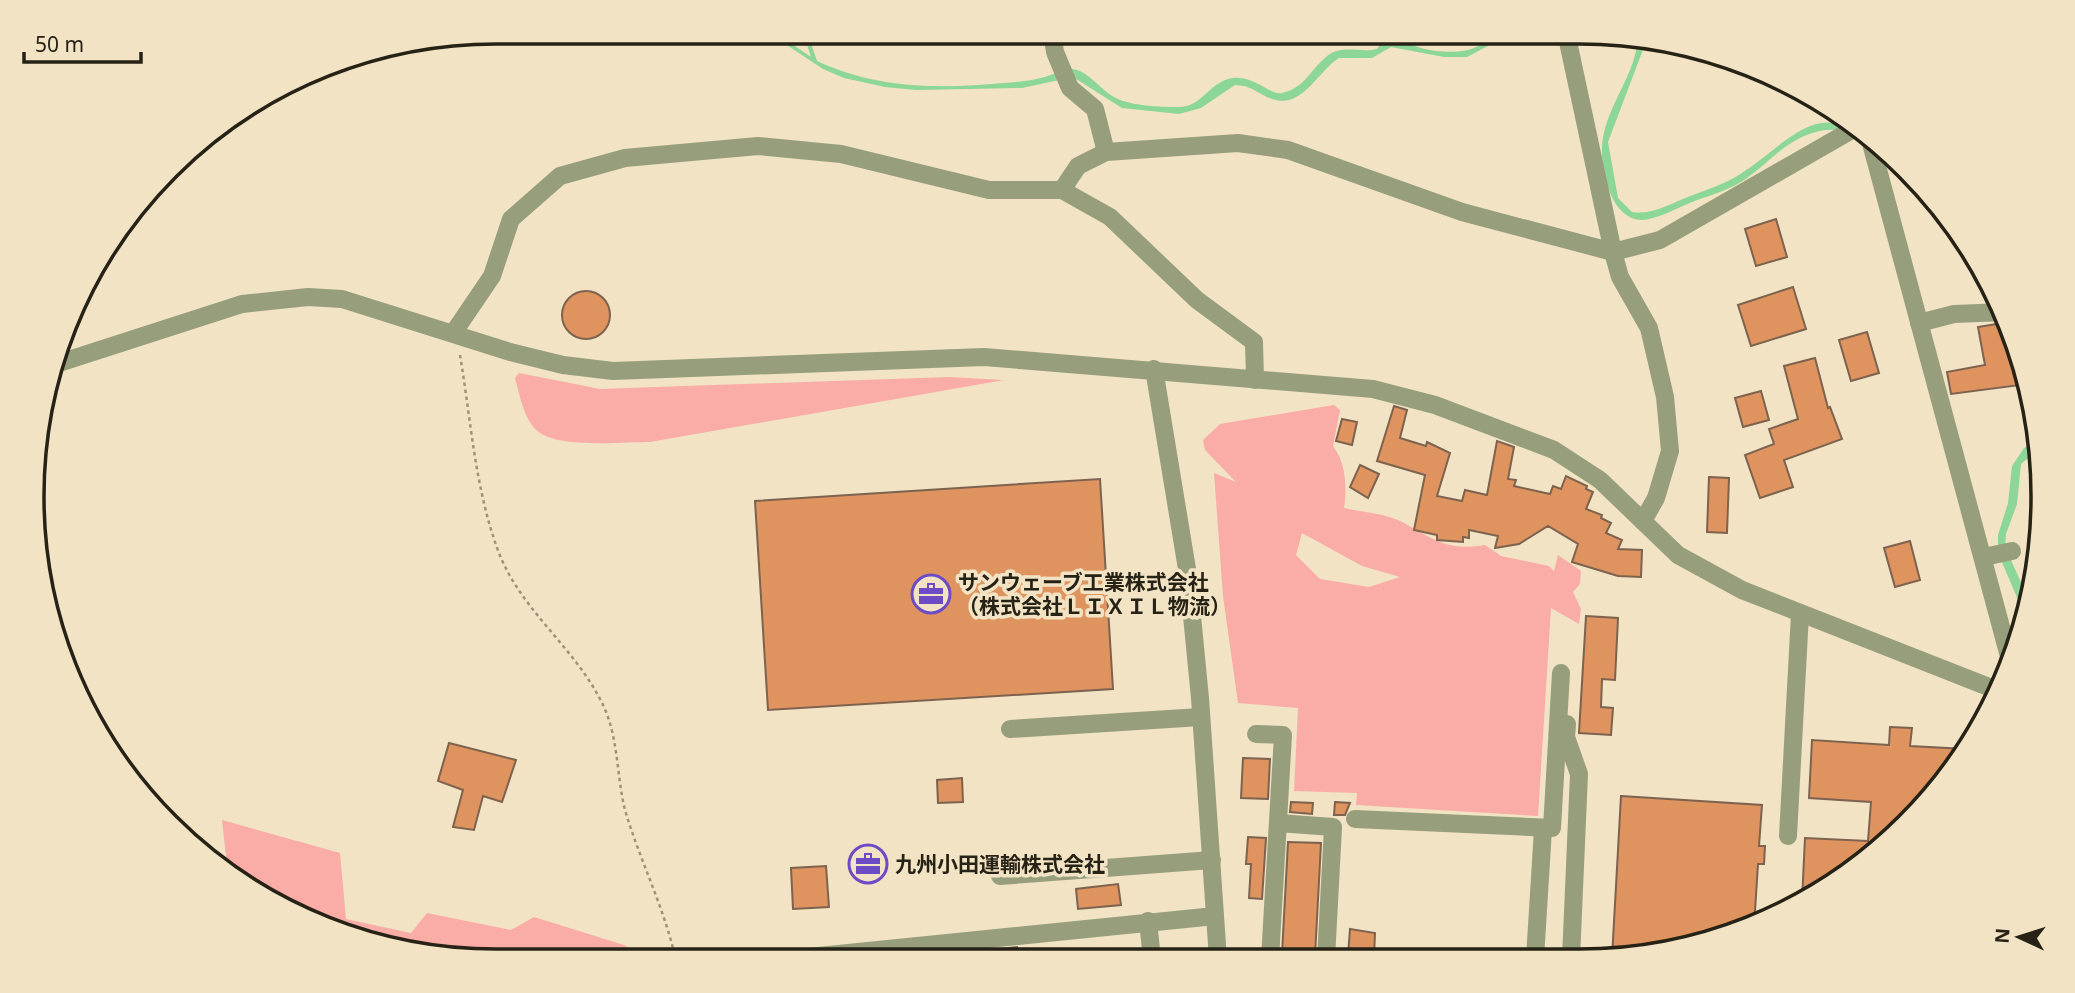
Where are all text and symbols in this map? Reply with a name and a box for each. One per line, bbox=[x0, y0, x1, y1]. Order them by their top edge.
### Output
scale bar bbox=[24, 21, 142, 65]
text: 50 m bbox=[35, 30, 84, 58]
place label: サンウェーブ工業株式会社 （株式会社ＬＩＸＩＬ物流） bbox=[958, 568, 1231, 620]
office icon: サンウェーブ工業株式会社 （株式会社ＬＩＸＩＬ物流） bbox=[910, 573, 952, 615]
office icon: 九州小田運輸株式会社 bbox=[847, 843, 889, 885]
place label: 九州小田運輸株式会社 bbox=[895, 850, 1105, 878]
north arrow bbox=[1984, 902, 2054, 972]
text: N bbox=[1989, 927, 2016, 944]

